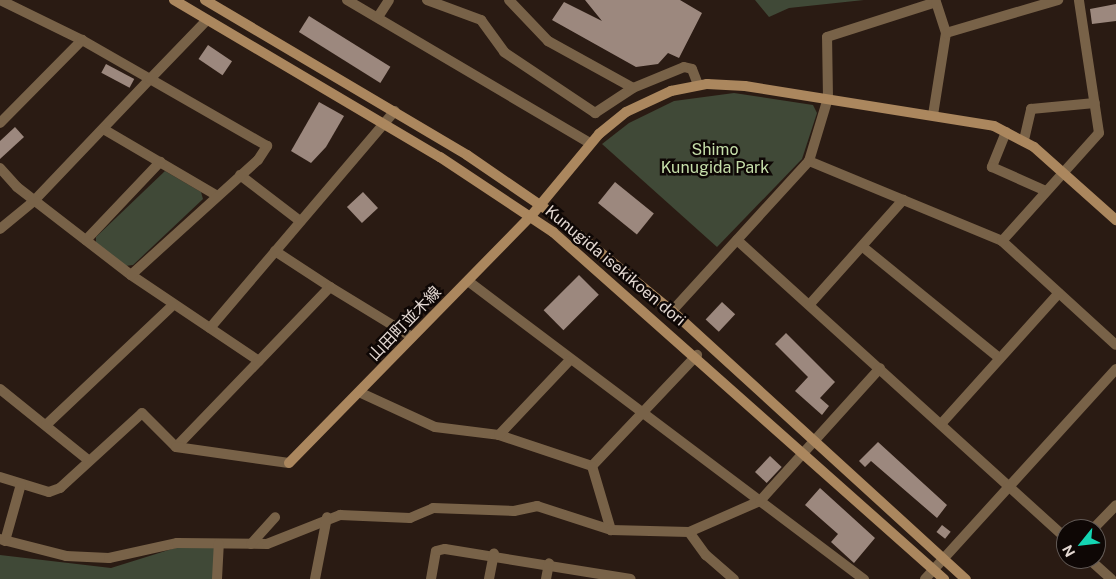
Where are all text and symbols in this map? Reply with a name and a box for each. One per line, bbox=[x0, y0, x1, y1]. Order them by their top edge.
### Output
park label: Shimo Kunugida Park bbox=[661, 140, 769, 178]
street label: Kunugida isekikoen dori bbox=[541, 202, 689, 330]
street label: 山田町並木線 bbox=[365, 283, 445, 365]
north arrow bbox=[1056, 519, 1106, 569]
text: N bbox=[1059, 542, 1078, 559]

